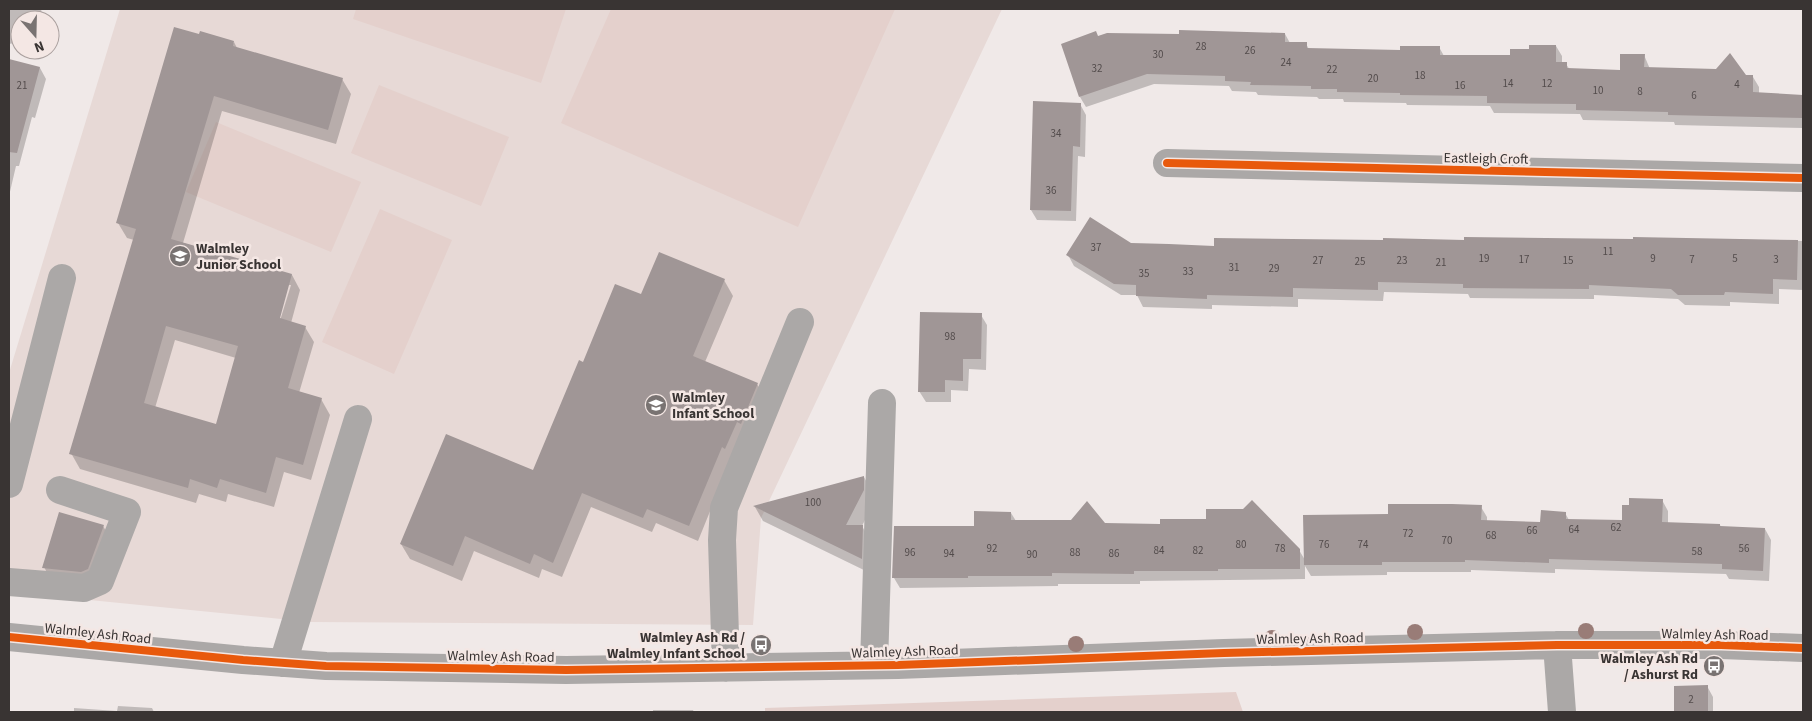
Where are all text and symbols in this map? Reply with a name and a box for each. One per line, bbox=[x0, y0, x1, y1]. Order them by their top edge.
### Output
north arrow bbox=[10, 10, 60, 60]
text: N bbox=[31, 35, 47, 57]
house number: 28 bbox=[1196, 39, 1207, 54]
house number: 26 bbox=[1245, 43, 1256, 58]
house number: 30 bbox=[1153, 47, 1163, 62]
house number: 24 bbox=[1281, 55, 1292, 70]
house number: 32 bbox=[1092, 61, 1102, 76]
house number: 22 bbox=[1327, 62, 1337, 77]
house number: 18 bbox=[1415, 68, 1426, 83]
house number: 20 bbox=[1368, 71, 1378, 86]
house number: 14 bbox=[1503, 76, 1514, 91]
house number: 12 bbox=[1542, 76, 1552, 91]
house number: 4 bbox=[1734, 77, 1740, 92]
house number: 21 bbox=[17, 78, 27, 93]
house number: 16 bbox=[1455, 78, 1466, 93]
house number: 10 bbox=[1593, 83, 1603, 98]
house number: 8 bbox=[1637, 84, 1643, 99]
house number: 6 bbox=[1691, 88, 1697, 103]
house number: 34 bbox=[1051, 126, 1062, 141]
street label: Eastleigh Croft bbox=[1443, 148, 1529, 170]
house number: 36 bbox=[1046, 183, 1057, 198]
place label: Walmley Junior School bbox=[196, 239, 281, 275]
house number: 37 bbox=[1091, 240, 1101, 255]
school or university icon: Walmley Junior School bbox=[168, 244, 192, 268]
house number: 11 bbox=[1603, 244, 1613, 259]
house number: 19 bbox=[1479, 251, 1489, 266]
house number: 9 bbox=[1650, 251, 1656, 266]
house number: 5 bbox=[1732, 251, 1738, 266]
house number: 17 bbox=[1519, 252, 1529, 267]
house number: 7 bbox=[1689, 252, 1695, 267]
house number: 3 bbox=[1773, 252, 1779, 267]
house number: 27 bbox=[1313, 253, 1323, 268]
house number: 23 bbox=[1397, 253, 1407, 268]
house number: 15 bbox=[1563, 253, 1573, 268]
house number: 25 bbox=[1355, 254, 1365, 269]
house number: 21 bbox=[1436, 255, 1446, 270]
house number: 31 bbox=[1229, 260, 1239, 275]
house number: 29 bbox=[1269, 261, 1279, 276]
house number: 33 bbox=[1183, 264, 1193, 279]
house number: 35 bbox=[1139, 266, 1149, 281]
house number: 98 bbox=[945, 329, 956, 344]
place label: Walmley Infant School bbox=[672, 388, 754, 424]
school or university icon: Walmley Infant School bbox=[644, 393, 668, 417]
house number: 100 bbox=[805, 495, 821, 510]
house number: 62 bbox=[1611, 520, 1621, 535]
house number: 64 bbox=[1569, 522, 1580, 537]
house number: 66 bbox=[1527, 523, 1538, 538]
house number: 72 bbox=[1403, 526, 1413, 541]
house number: 68 bbox=[1486, 528, 1497, 543]
house number: 70 bbox=[1442, 533, 1452, 548]
house number: 80 bbox=[1236, 537, 1246, 552]
house number: 76 bbox=[1319, 537, 1330, 552]
house number: 74 bbox=[1358, 537, 1369, 552]
house number: 92 bbox=[987, 541, 997, 556]
house number: 78 bbox=[1275, 541, 1286, 556]
house number: 56 bbox=[1739, 541, 1750, 556]
house number: 84 bbox=[1154, 543, 1165, 558]
house number: 82 bbox=[1193, 543, 1203, 558]
house number: 58 bbox=[1692, 544, 1703, 559]
house number: 96 bbox=[905, 545, 916, 560]
house number: 88 bbox=[1070, 545, 1081, 560]
house number: 94 bbox=[944, 546, 955, 561]
house number: 86 bbox=[1109, 546, 1120, 561]
house number: 90 bbox=[1027, 547, 1037, 562]
street label: Walmley Ash Road bbox=[44, 618, 152, 650]
street label: Walmley Ash Road bbox=[1661, 624, 1769, 646]
place label: Walmley Ash Rd / Walmley Infant School bbox=[607, 628, 745, 664]
street label: Walmley Ash Road bbox=[1256, 628, 1364, 650]
bus stop icon: Walmley Ash Rd / Walmley Infant School bbox=[749, 633, 773, 657]
street label: Walmley Ash Road bbox=[851, 640, 959, 664]
street label: Walmley Ash Road bbox=[447, 646, 555, 668]
place label: Walmley Ash Rd / Ashurst Rd bbox=[1600, 649, 1698, 685]
bus stop icon: Walmley Ash Rd / Ashurst Rd bbox=[1702, 654, 1726, 678]
house number: 2 bbox=[1688, 692, 1694, 707]

